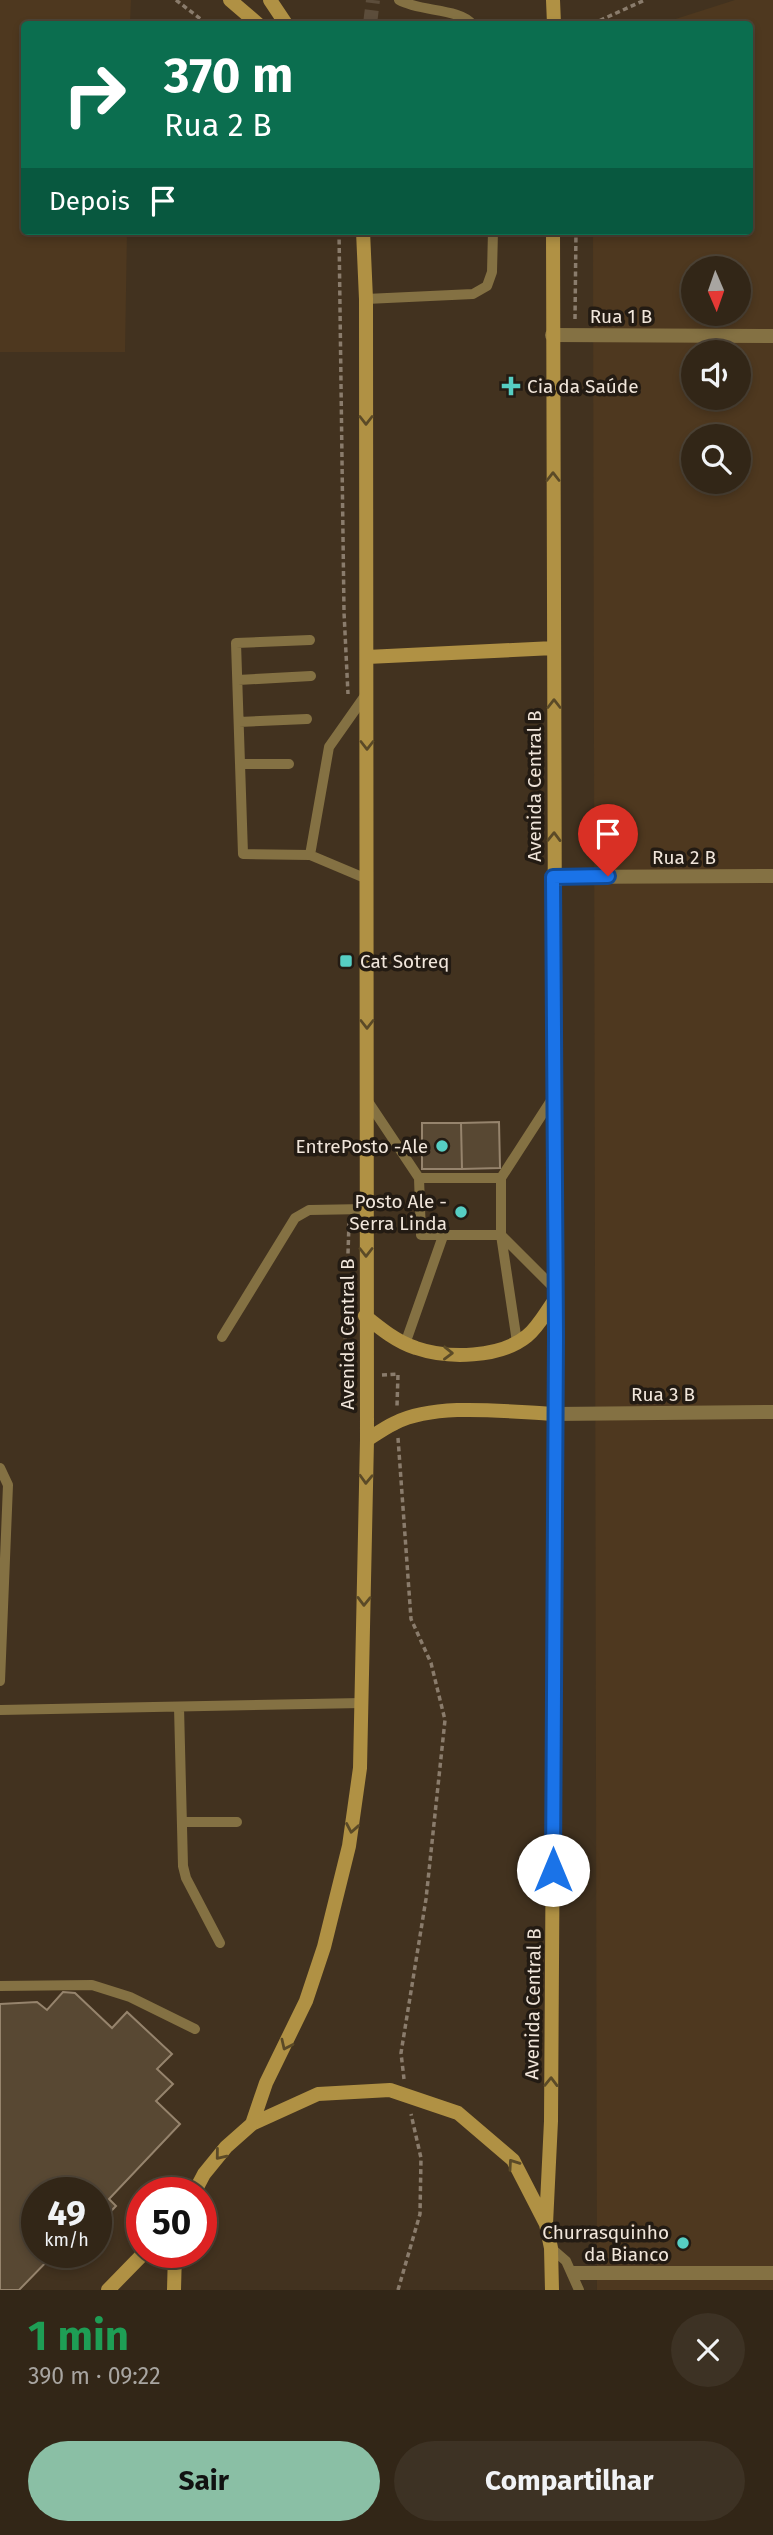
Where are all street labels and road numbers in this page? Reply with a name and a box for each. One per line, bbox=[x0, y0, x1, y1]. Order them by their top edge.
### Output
street label: Rua 1 B bbox=[590, 305, 652, 328]
street label: Avenida Central B bbox=[523, 710, 546, 862]
street label: Rua 2 B bbox=[652, 846, 716, 869]
street label: Avenida Central B bbox=[336, 1258, 359, 1410]
street label: Rua 3 B bbox=[631, 1383, 695, 1406]
street label: Avenida Central B bbox=[520, 1928, 546, 2080]

